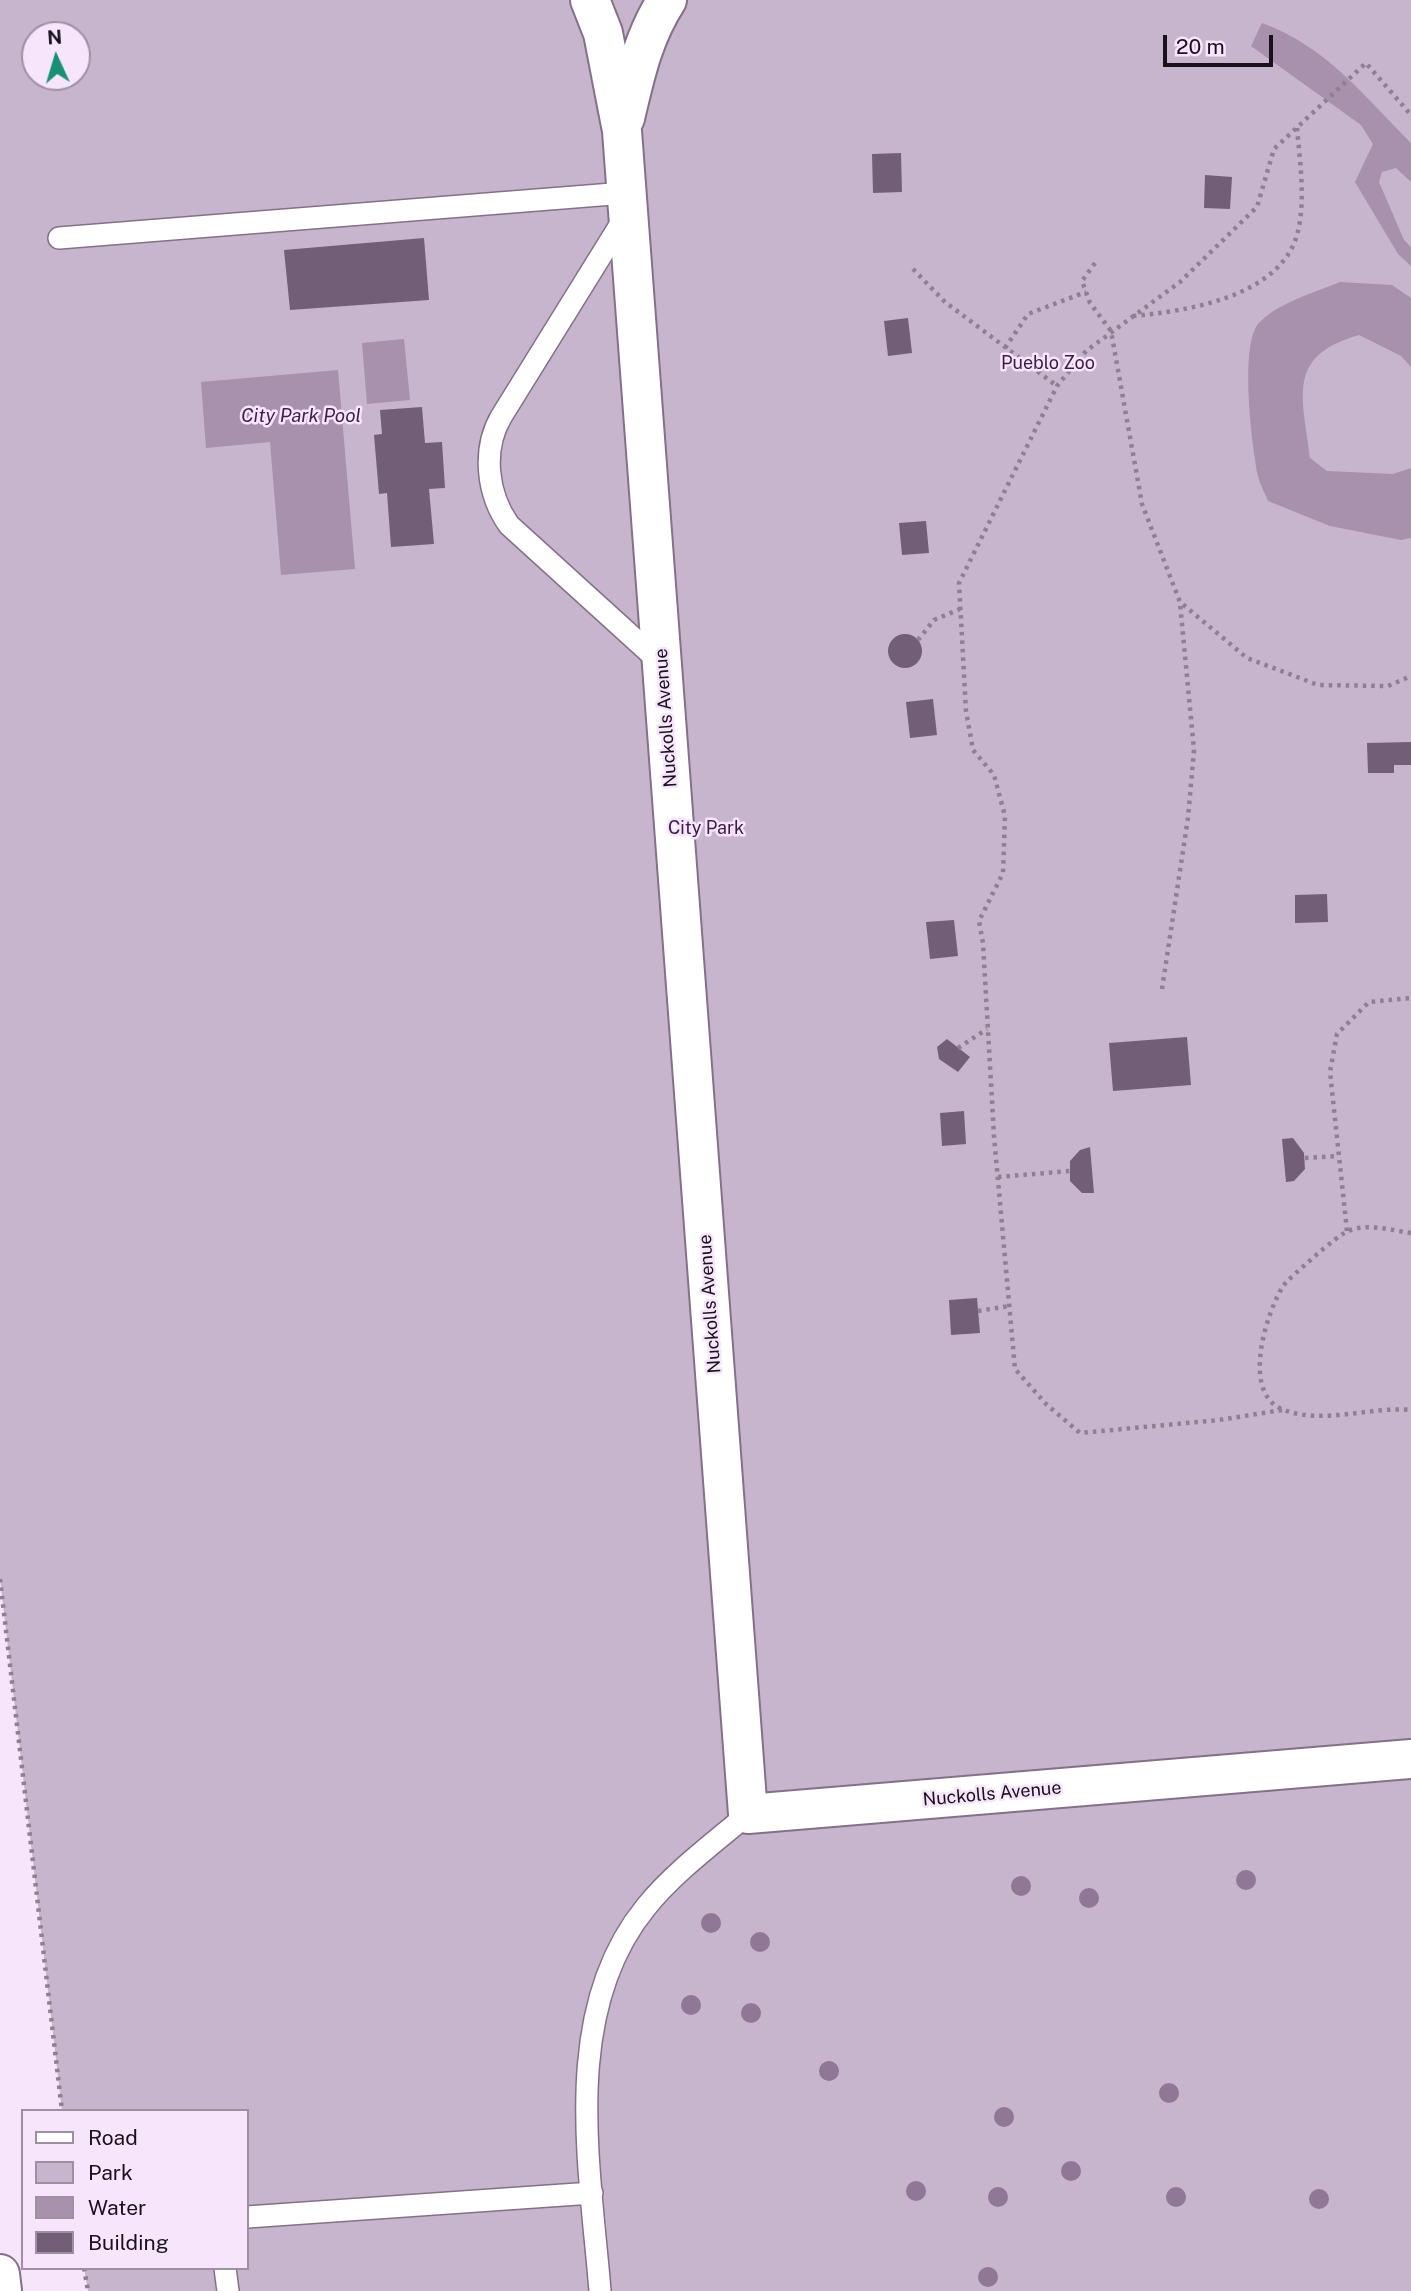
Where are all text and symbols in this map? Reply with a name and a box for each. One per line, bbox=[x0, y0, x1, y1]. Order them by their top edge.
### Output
north arrow bbox=[21, 21, 91, 91]
scale bar bbox=[1166, 21, 1276, 65]
text: N bbox=[46, 26, 63, 49]
text: 20 m bbox=[1176, 34, 1225, 59]
park label: Pueblo Zoo bbox=[1001, 352, 1095, 374]
water label: City Park Pool bbox=[241, 405, 361, 427]
street label: Nuckolls Avenue bbox=[650, 648, 682, 788]
park label: City Park bbox=[668, 817, 744, 839]
street label: Nuckolls Avenue bbox=[694, 1234, 726, 1374]
street label: Nuckolls Avenue bbox=[922, 1777, 1062, 1811]
legend bbox=[21, 2109, 248, 2270]
text: Road bbox=[88, 2125, 138, 2150]
text: Park bbox=[88, 2160, 133, 2185]
text: Water bbox=[88, 2195, 146, 2220]
text: Building bbox=[88, 2230, 169, 2255]

